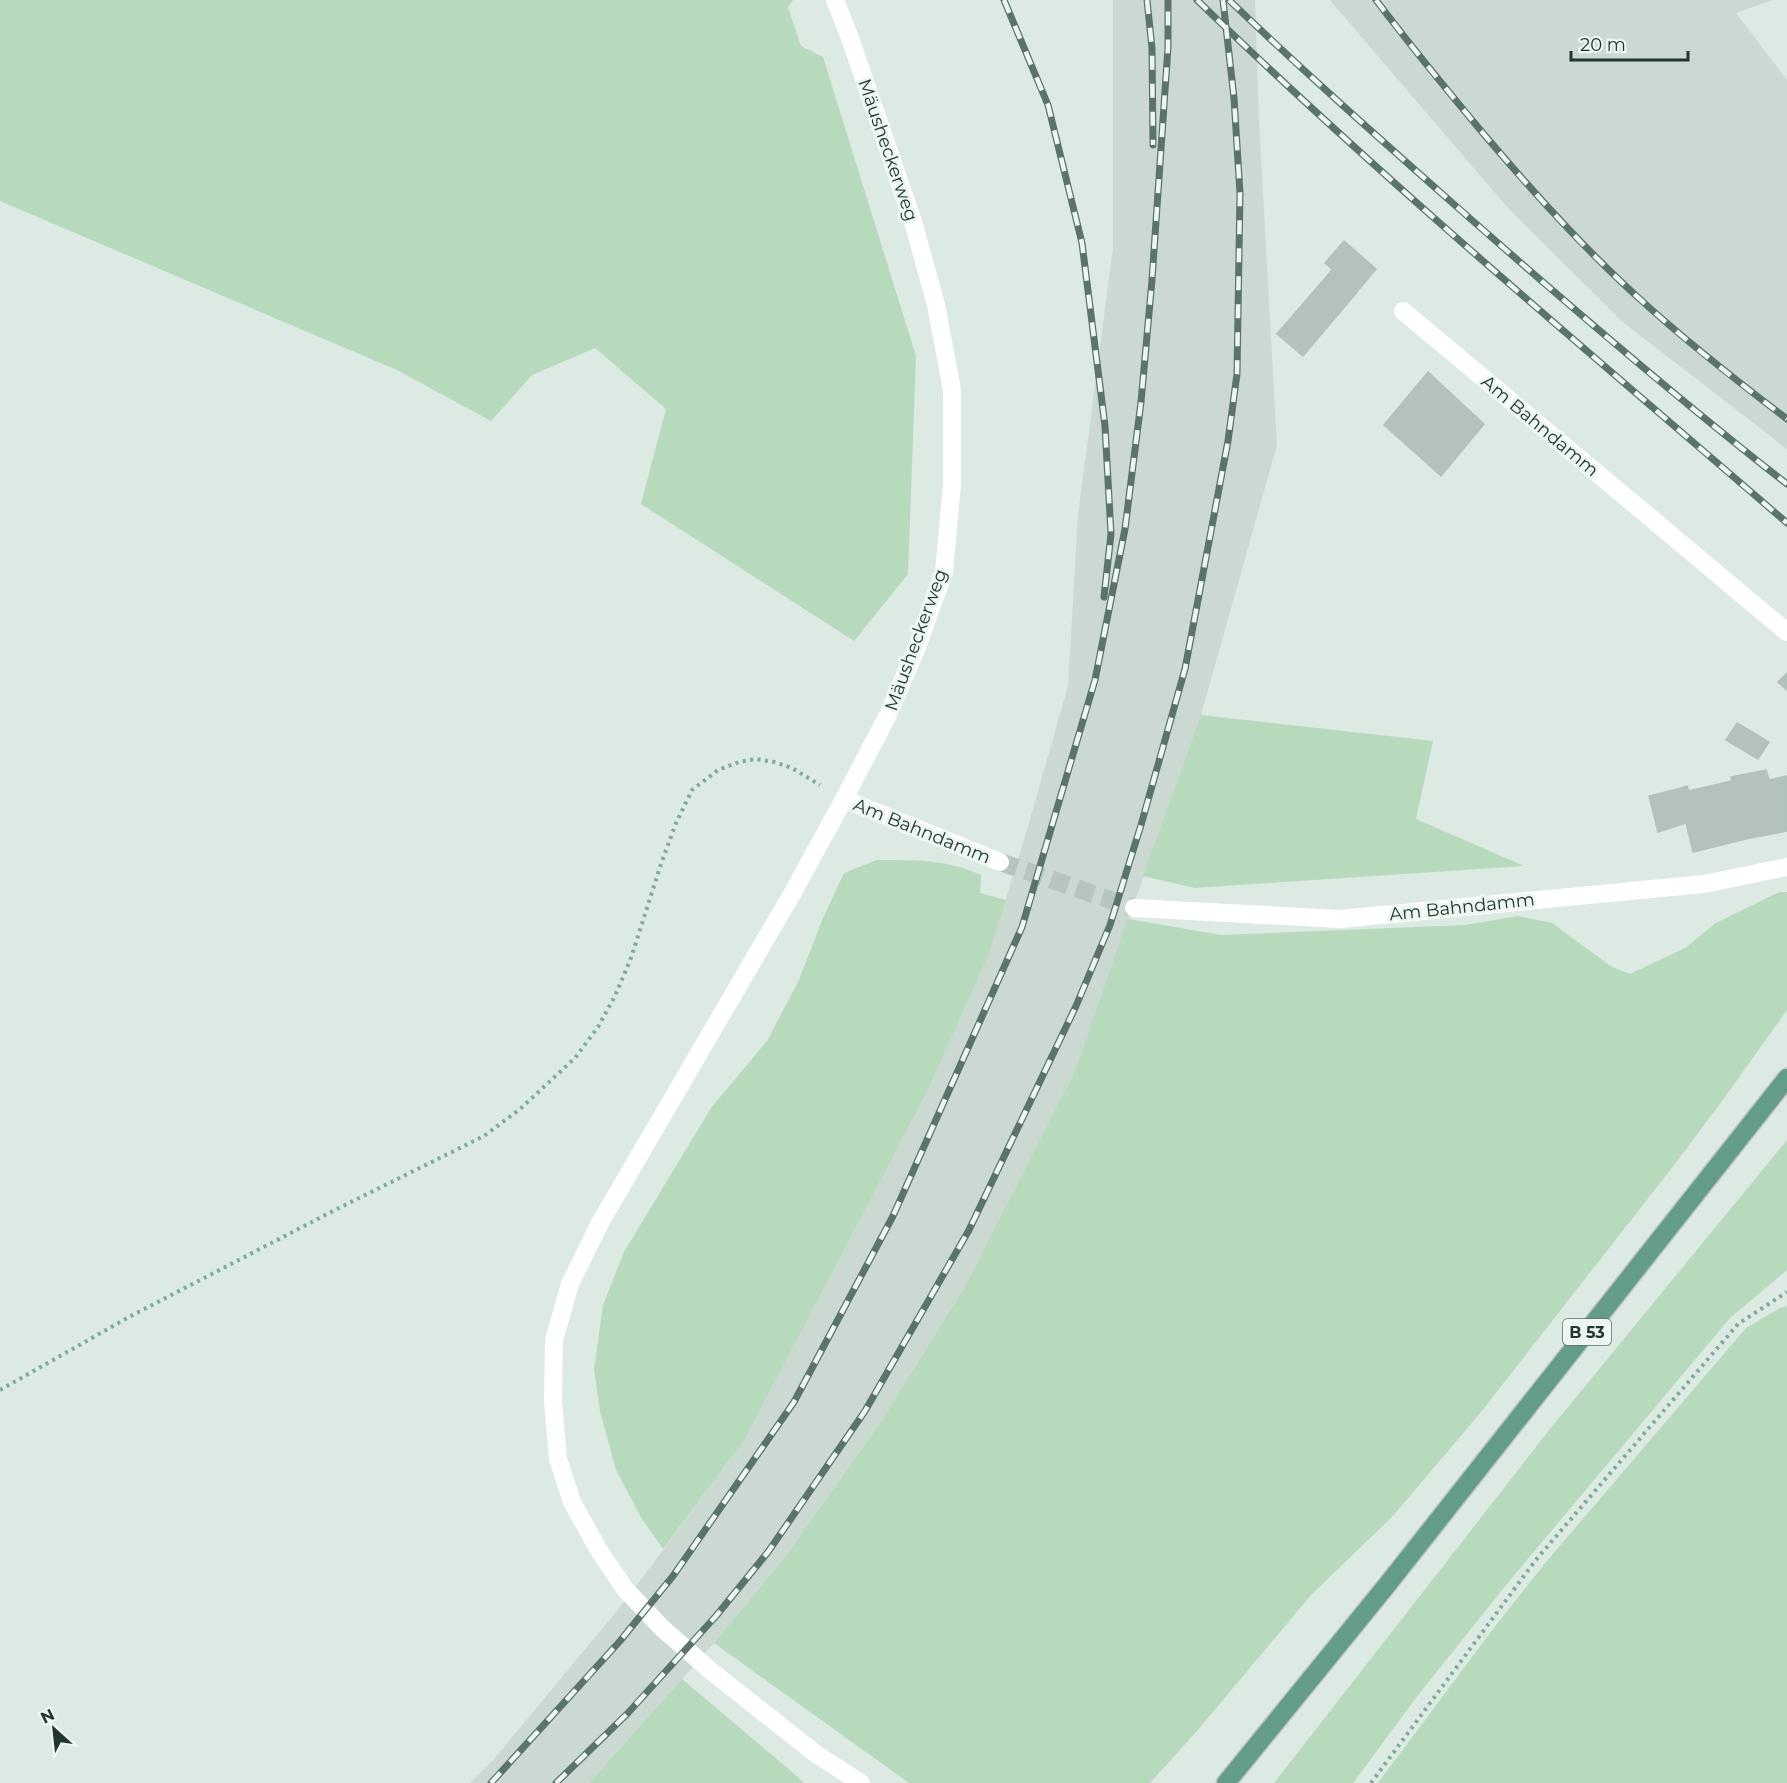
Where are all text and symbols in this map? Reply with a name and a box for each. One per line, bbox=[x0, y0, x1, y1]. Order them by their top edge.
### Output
scale bar bbox=[1571, 24, 1688, 62]
text: 20 m bbox=[1580, 34, 1626, 56]
street label: Mäusheckerweg bbox=[853, 76, 923, 224]
street label: Am Bahndamm bbox=[1477, 371, 1603, 481]
street label: Mäusheckerweg bbox=[880, 566, 952, 714]
street label: Am Bahndamm bbox=[850, 793, 994, 869]
street label: Am Bahndamm bbox=[1388, 888, 1536, 926]
road number: B 53 bbox=[1563, 1319, 1611, 1345]
north arrow bbox=[24, 1699, 84, 1759]
text: N bbox=[37, 1705, 57, 1727]

